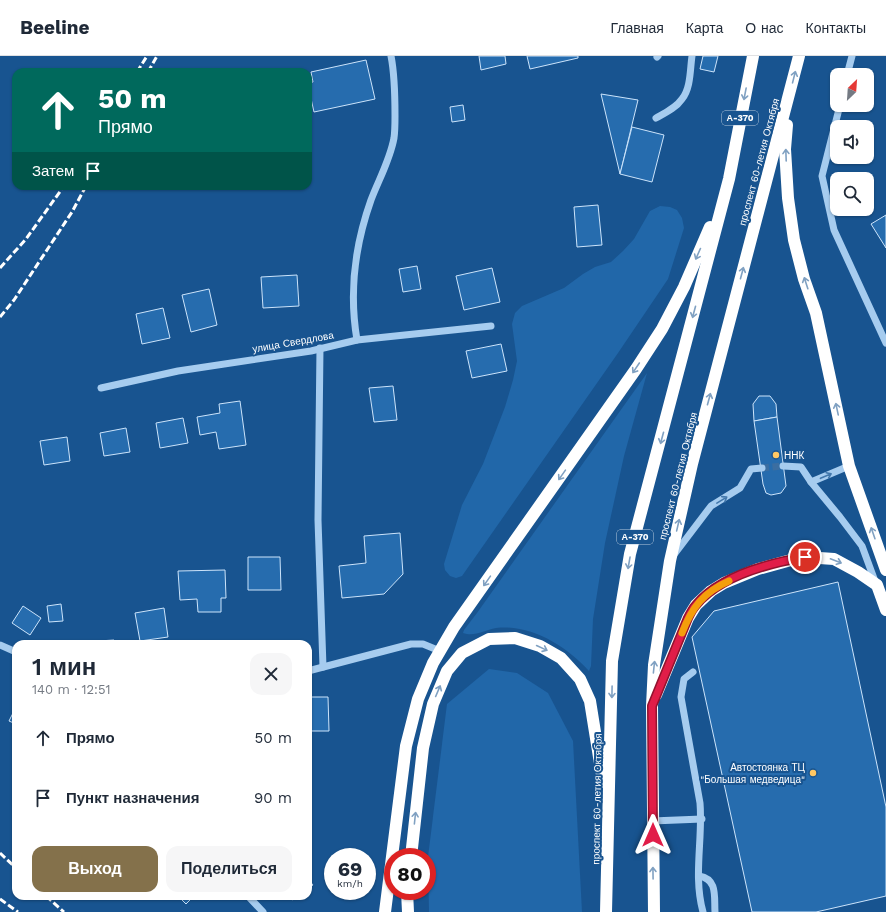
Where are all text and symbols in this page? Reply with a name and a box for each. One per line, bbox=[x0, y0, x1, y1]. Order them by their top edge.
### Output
text: Beeline bbox=[20, 16, 90, 39]
text: Главная bbox=[611, 20, 664, 36]
text: Карта bbox=[686, 20, 723, 36]
text: О нас bbox=[745, 20, 784, 36]
text: Контакты bbox=[806, 20, 866, 36]
north arrow bbox=[830, 68, 874, 112]
map controls bbox=[830, 68, 874, 216]
one-way arrow bbox=[790, 71, 798, 84]
text: 50 m bbox=[98, 82, 167, 115]
icon: ahead bbox=[32, 84, 84, 136]
one-way arrow bbox=[741, 87, 749, 100]
street label: проспект 60-летия Октября bbox=[737, 97, 781, 227]
road number: А-370 bbox=[722, 111, 758, 125]
text: Прямо bbox=[98, 116, 153, 137]
button: sound bbox=[830, 120, 874, 164]
one-way arrow bbox=[782, 149, 789, 162]
icon: arrive bbox=[82, 160, 104, 182]
text: Затем bbox=[32, 162, 74, 180]
button: search bbox=[830, 172, 874, 216]
one-way arrow bbox=[694, 248, 701, 260]
one-way arrow bbox=[739, 267, 747, 280]
one-way arrow bbox=[801, 277, 809, 289]
one-way arrow bbox=[690, 305, 697, 318]
street label: улица Свердлова bbox=[252, 329, 335, 355]
one-way arrow bbox=[632, 362, 640, 373]
one-way arrow bbox=[706, 393, 714, 406]
one-way arrow bbox=[832, 402, 840, 415]
street label: проспект 60-летия Октября bbox=[657, 411, 699, 541]
one-way arrow bbox=[657, 431, 665, 444]
marker: ННК bbox=[771, 450, 781, 460]
place label: ННК bbox=[784, 450, 804, 461]
one-way arrow bbox=[558, 469, 566, 480]
one-way arrow bbox=[820, 472, 832, 479]
one-way arrow bbox=[716, 495, 728, 503]
one-way arrow bbox=[675, 519, 682, 532]
one-way arrow bbox=[869, 527, 876, 540]
road number: А-370 bbox=[617, 530, 653, 544]
pin bbox=[788, 540, 822, 574]
icon: arrive bbox=[794, 546, 816, 568]
one-way arrow bbox=[625, 556, 633, 569]
one-way arrow bbox=[829, 557, 841, 565]
one-way arrow bbox=[483, 575, 491, 586]
one-way arrow bbox=[536, 645, 548, 652]
text: 1 мин bbox=[32, 653, 96, 681]
button: close bbox=[250, 653, 292, 695]
one-way arrow bbox=[651, 661, 658, 674]
text: 140 m · 12:51 bbox=[32, 682, 111, 697]
one-way arrow bbox=[435, 685, 442, 697]
one-way arrow bbox=[608, 685, 615, 698]
icon: ahead bbox=[32, 727, 54, 749]
text: Прямо bbox=[66, 729, 115, 747]
text: 50 m bbox=[255, 729, 292, 747]
street label: проспект 60-летия Октября bbox=[590, 733, 604, 865]
place label: Автостоянка ТЦ "Большая медведица" bbox=[700, 762, 806, 785]
marker: Автостоянка ТЦ "Большая медведица" bbox=[808, 768, 818, 778]
icon: arrive bbox=[32, 787, 54, 809]
text: Пункт назначения bbox=[66, 789, 199, 807]
text: 90 m bbox=[254, 789, 292, 807]
one-way arrow bbox=[411, 812, 419, 825]
position arrow bbox=[632, 814, 674, 856]
button: Выход bbox=[32, 846, 158, 892]
button: Поделиться bbox=[166, 846, 292, 892]
speed limit sign: 80 bbox=[384, 848, 436, 900]
text: 69 bbox=[338, 857, 362, 881]
one-way arrow bbox=[649, 867, 657, 880]
text: km/h bbox=[337, 878, 363, 889]

